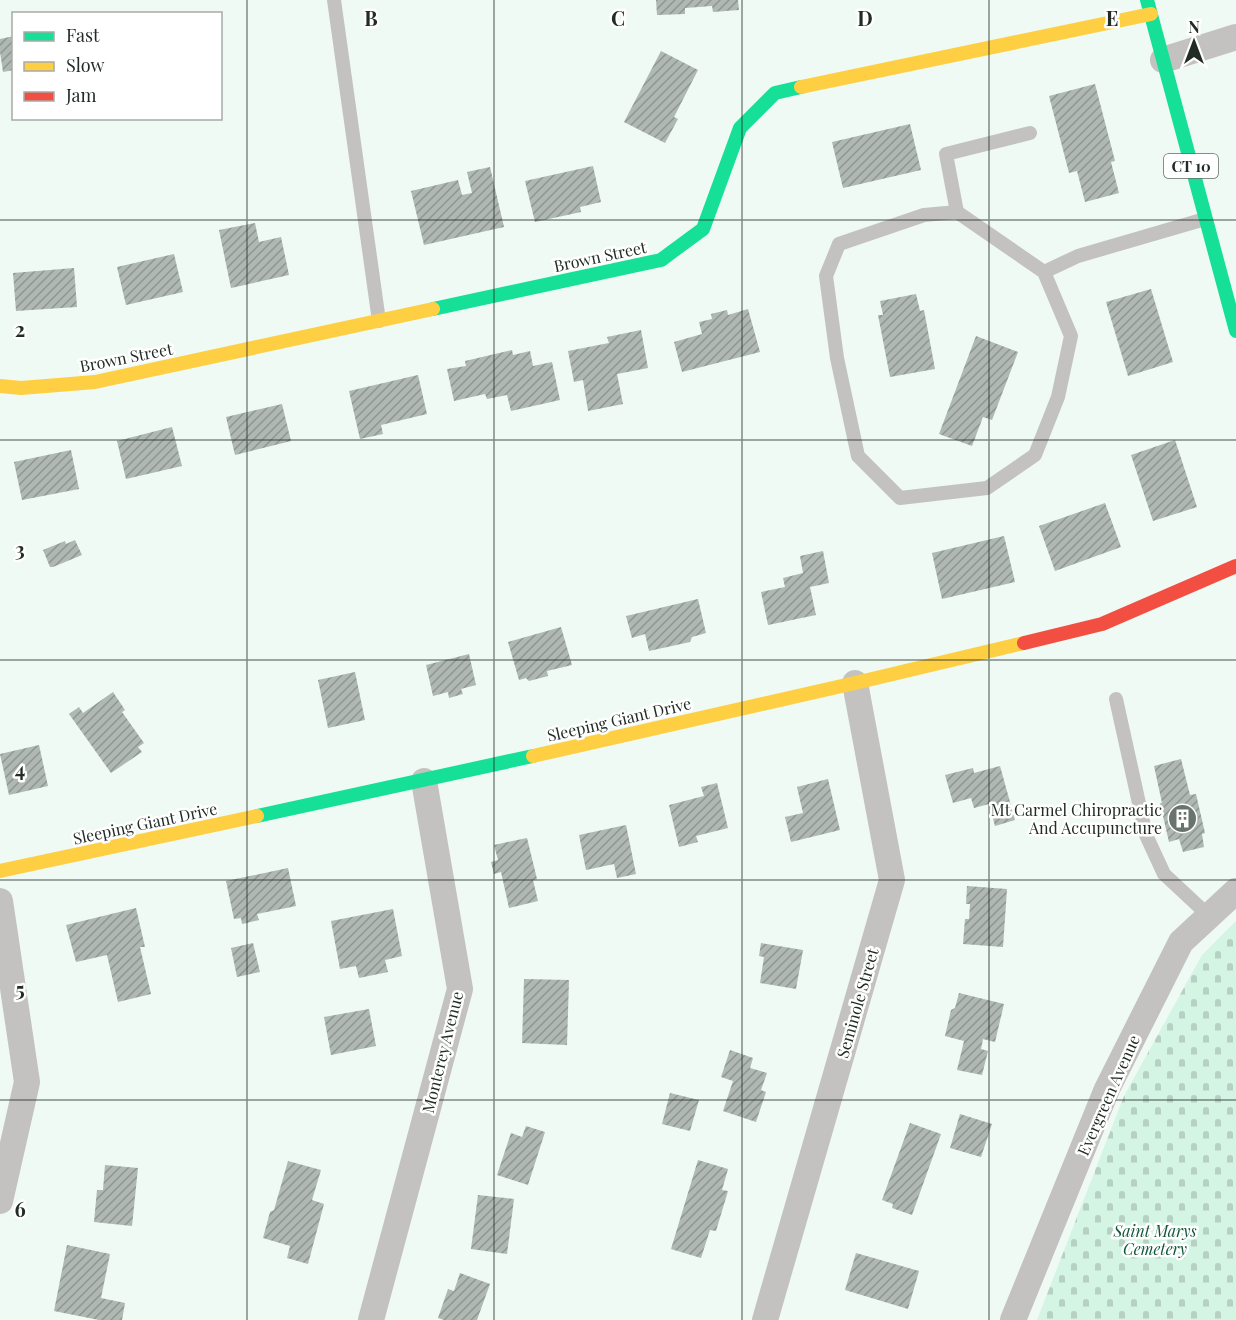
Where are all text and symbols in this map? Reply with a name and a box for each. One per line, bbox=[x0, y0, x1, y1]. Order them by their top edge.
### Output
text: B bbox=[364, 4, 378, 31]
text: C bbox=[611, 4, 625, 31]
text: D bbox=[857, 4, 873, 31]
text: E bbox=[1106, 4, 1118, 31]
legend bbox=[12, 12, 222, 120]
north arrow bbox=[1164, 12, 1224, 72]
text: N bbox=[1188, 16, 1200, 37]
text: Fast bbox=[66, 23, 100, 47]
text: Slow bbox=[66, 53, 104, 77]
text: Jam bbox=[65, 83, 96, 107]
road number: CT 10 bbox=[1164, 154, 1218, 178]
street label: Brown Street bbox=[552, 236, 649, 276]
text: 2 bbox=[15, 315, 25, 342]
street label: Brown Street bbox=[78, 338, 175, 376]
text: 3 bbox=[15, 535, 25, 562]
street label: Sleeping Giant Drive bbox=[545, 692, 693, 746]
text: 4 bbox=[15, 755, 25, 782]
street label: Sleeping Giant Drive bbox=[71, 797, 219, 849]
place label: Mt Carmel Chiropractic And Accupuncture bbox=[991, 799, 1162, 838]
building icon: Mt Carmel Chiropractic And Accupuncture bbox=[1167, 802, 1199, 834]
street label: Seminole Street bbox=[831, 945, 883, 1060]
text: 5 bbox=[15, 975, 25, 1002]
street label: Monterey Avenue bbox=[417, 989, 467, 1115]
street label: Evergreen Avenue bbox=[1072, 1031, 1144, 1159]
text: 6 bbox=[14, 1195, 26, 1222]
park label: Saint Marys Cemetery bbox=[1112, 1220, 1197, 1259]

